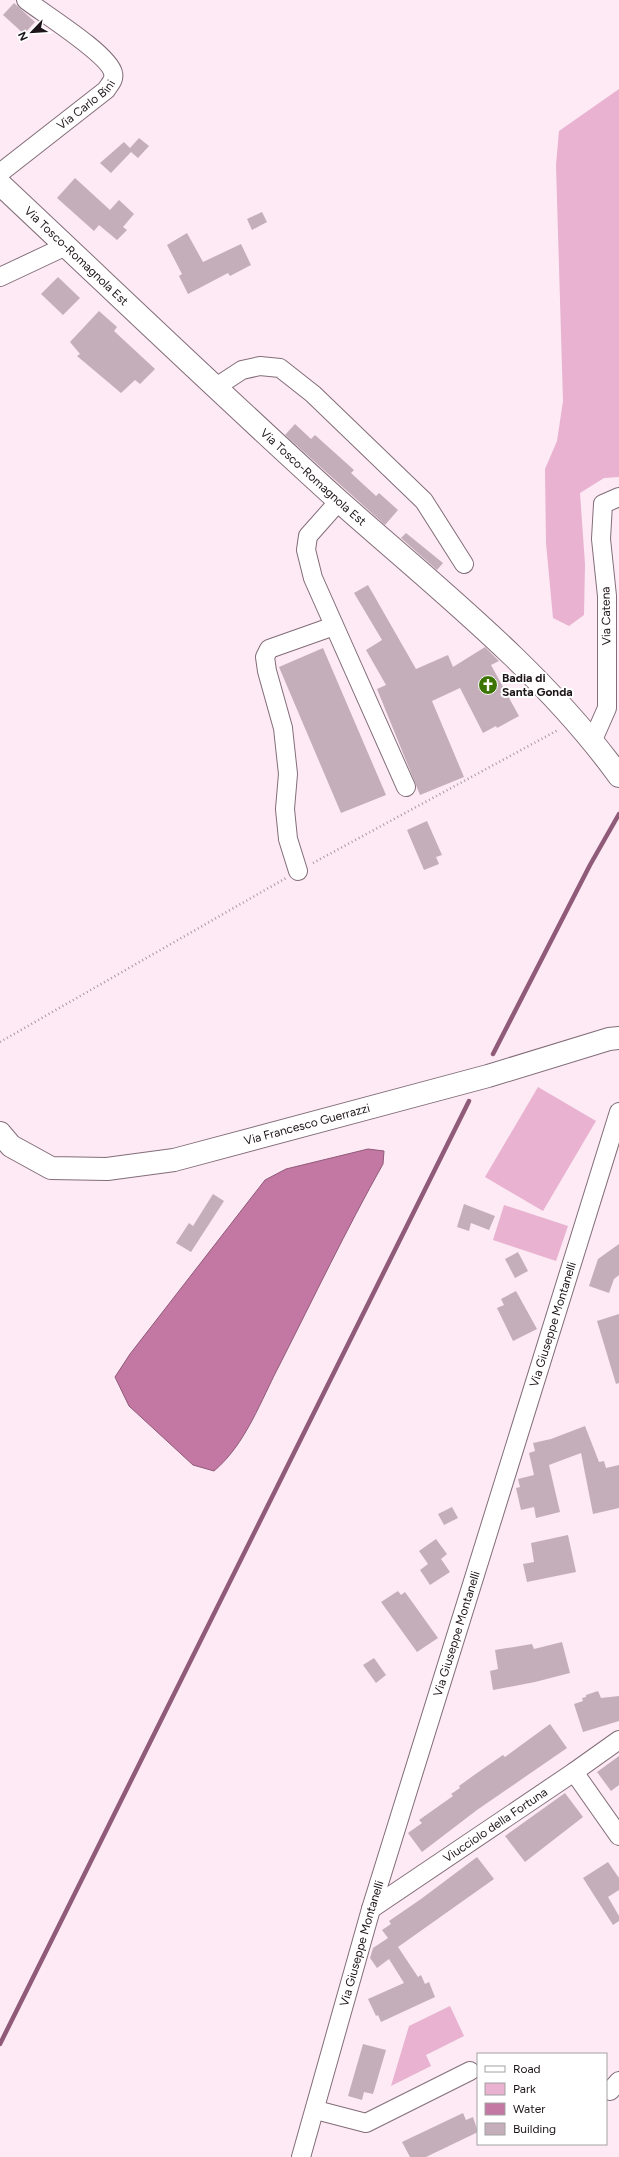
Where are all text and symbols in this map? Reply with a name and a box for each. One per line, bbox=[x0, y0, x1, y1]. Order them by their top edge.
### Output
north arrow bbox=[12, 12, 52, 52]
text: N bbox=[16, 29, 31, 43]
street label: Via Carlo Bini bbox=[54, 77, 118, 133]
street label: Via Tosco-Romagnola Est bbox=[22, 204, 132, 309]
street label: Via Tosco-Romagnola Est bbox=[258, 426, 369, 529]
street label: Via Catena bbox=[598, 586, 614, 646]
place label: Badia di Santa Gonda bbox=[502, 671, 573, 699]
church icon: Badia di Santa Gonda bbox=[477, 674, 499, 696]
street label: Via Francesco Guerrazzi bbox=[242, 1101, 372, 1148]
street label: Via Giuseppe Montanelli bbox=[527, 1260, 579, 1389]
street label: Via Giuseppe Montanelli bbox=[431, 1569, 483, 1698]
street label: Viucciolo della Fortuna bbox=[441, 1785, 550, 1865]
street label: Via Giuseppe Montanelli bbox=[337, 1879, 386, 2008]
legend bbox=[477, 2053, 607, 2145]
text: Road bbox=[513, 2062, 541, 2076]
text: Park bbox=[513, 2082, 536, 2096]
text: Water bbox=[513, 2102, 545, 2116]
text: Building bbox=[513, 2122, 556, 2136]

